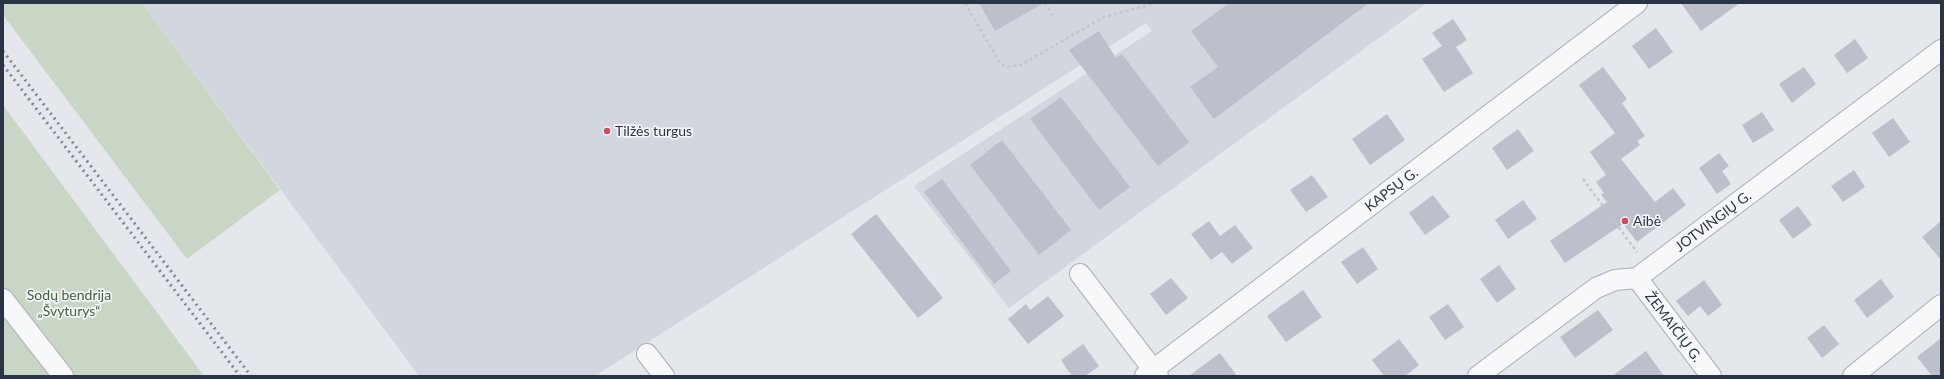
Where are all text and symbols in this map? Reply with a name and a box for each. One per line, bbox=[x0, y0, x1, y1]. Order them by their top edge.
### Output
place label: Tilžės turgus bbox=[615, 122, 692, 139]
marker: Tilžės turgus bbox=[602, 126, 612, 136]
street label: KAPSŲ G. bbox=[1361, 163, 1421, 215]
street label: JOTVINGIŲ G. bbox=[1671, 187, 1754, 255]
place label: Aibė bbox=[1633, 212, 1661, 229]
marker: Aibė bbox=[1620, 216, 1630, 226]
park label: Sodų bendrija „Švyturys“ bbox=[27, 286, 111, 319]
street label: ŽEMAIČIŲ G. bbox=[1642, 288, 1706, 365]

